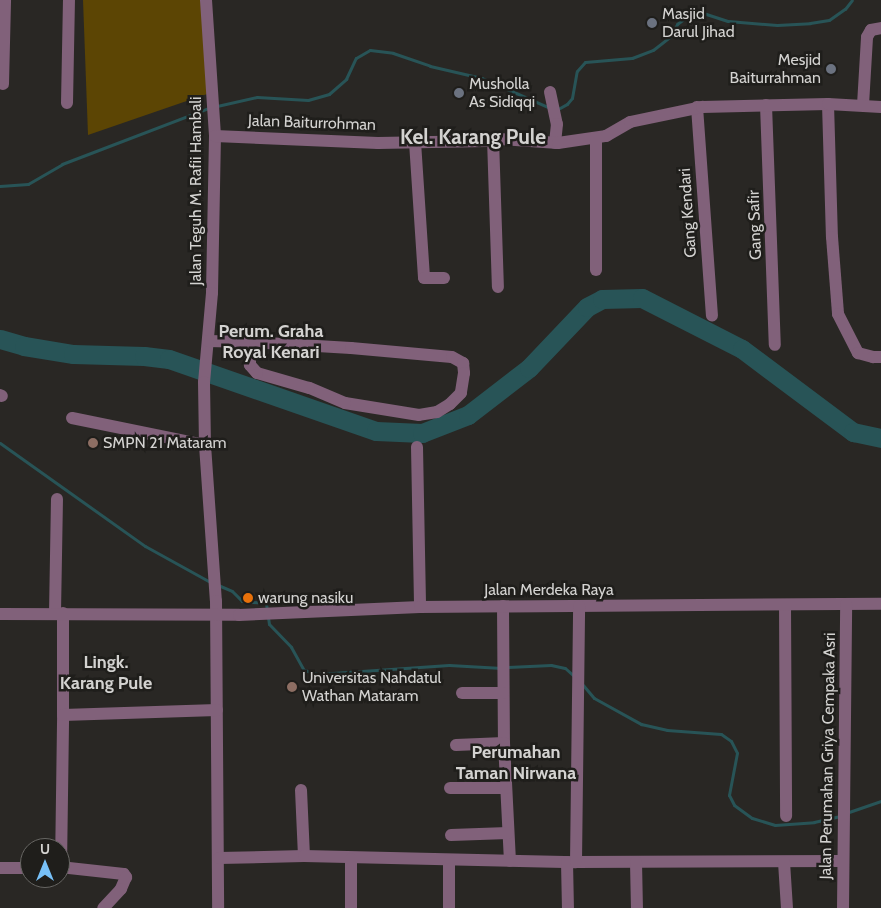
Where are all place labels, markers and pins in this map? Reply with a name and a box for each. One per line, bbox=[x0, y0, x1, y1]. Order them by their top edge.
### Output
place label: Masjid Darul Jihad bbox=[662, 4, 735, 42]
marker: Masjid Darul Jihad bbox=[646, 17, 658, 29]
place label: Mesjid Baiturrahman bbox=[730, 50, 821, 88]
marker: Mesjid Baiturrahman bbox=[825, 63, 837, 75]
place label: Musholla As Sidiqqi bbox=[469, 74, 535, 112]
marker: Musholla As Sidiqqi bbox=[453, 87, 465, 99]
place label: SMPN 21 Mataram bbox=[103, 433, 227, 453]
marker: SMPN 21 Mataram bbox=[87, 437, 99, 449]
place label: warung nasiku bbox=[258, 588, 353, 608]
marker: warung nasiku bbox=[242, 592, 254, 604]
place label: Universitas Nahdatul Wathan Mataram bbox=[302, 668, 441, 706]
marker: Universitas Nahdatul Wathan Mataram bbox=[286, 681, 298, 693]

